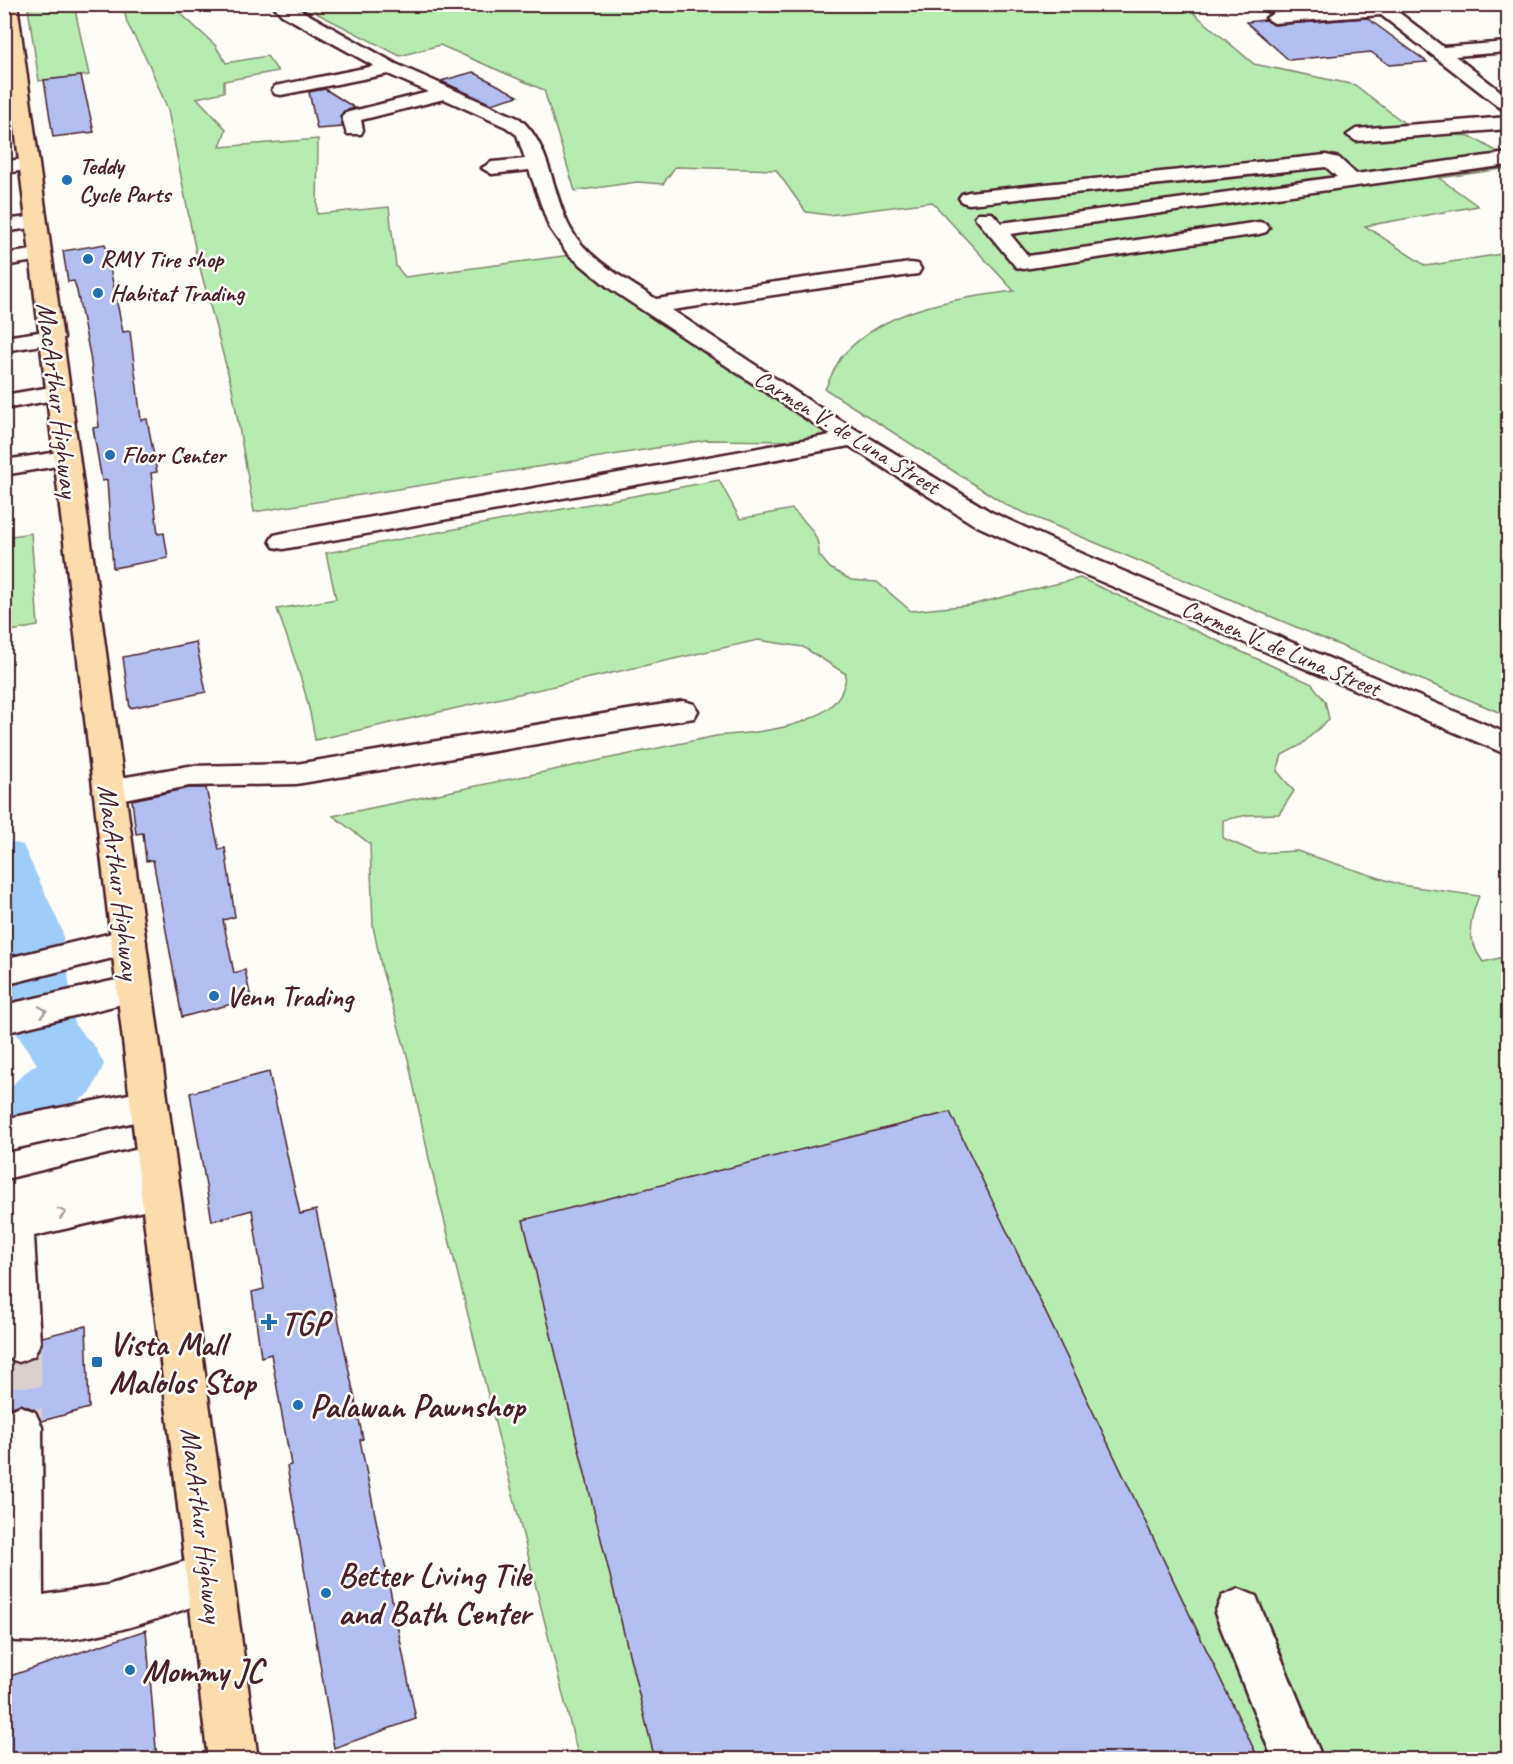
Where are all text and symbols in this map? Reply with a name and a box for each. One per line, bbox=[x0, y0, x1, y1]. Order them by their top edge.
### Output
place label: Teddy Cycle Parts bbox=[79, 151, 173, 209]
marker: Teddy Cycle Parts bbox=[60, 173, 74, 187]
place label: RMY Tire shop bbox=[100, 244, 225, 274]
marker: RMY Tire shop bbox=[81, 252, 95, 266]
place label: Habitat Trading bbox=[110, 278, 246, 308]
marker: Habitat Trading bbox=[91, 286, 105, 300]
street label: MacArthur Highway bbox=[29, 301, 88, 502]
street label: Carmen V. de Luna Street bbox=[749, 363, 947, 502]
place label: Floor Center bbox=[122, 440, 228, 470]
marker: Floor Center bbox=[103, 448, 117, 462]
street label: Carmen V. de Luna Street bbox=[1177, 593, 1386, 704]
street label: MacArthur Highway bbox=[90, 783, 149, 984]
place label: Venn Trading bbox=[226, 979, 356, 1014]
marker: Venn Trading bbox=[207, 989, 221, 1003]
one-way arrow bbox=[38, 1005, 48, 1018]
one-way arrow bbox=[56, 1207, 66, 1220]
place label: TGP bbox=[281, 1302, 334, 1344]
marker: TGP bbox=[262, 1315, 276, 1329]
place label: Vista Mall Malolos Stop bbox=[109, 1323, 258, 1403]
marker: Vista Mall Malolos Stop bbox=[90, 1355, 104, 1369]
place label: Palawan Pawnshop bbox=[310, 1385, 527, 1427]
marker: Palawan Pawnshop bbox=[291, 1398, 305, 1412]
street label: MacArthur Highway bbox=[173, 1426, 232, 1627]
place label: Better Living Tile and Bath Center bbox=[338, 1554, 535, 1634]
marker: Better Living Tile and Bath Center bbox=[319, 1586, 333, 1600]
place label: Mommy JC bbox=[142, 1650, 268, 1692]
marker: Mommy JC bbox=[123, 1663, 137, 1677]

